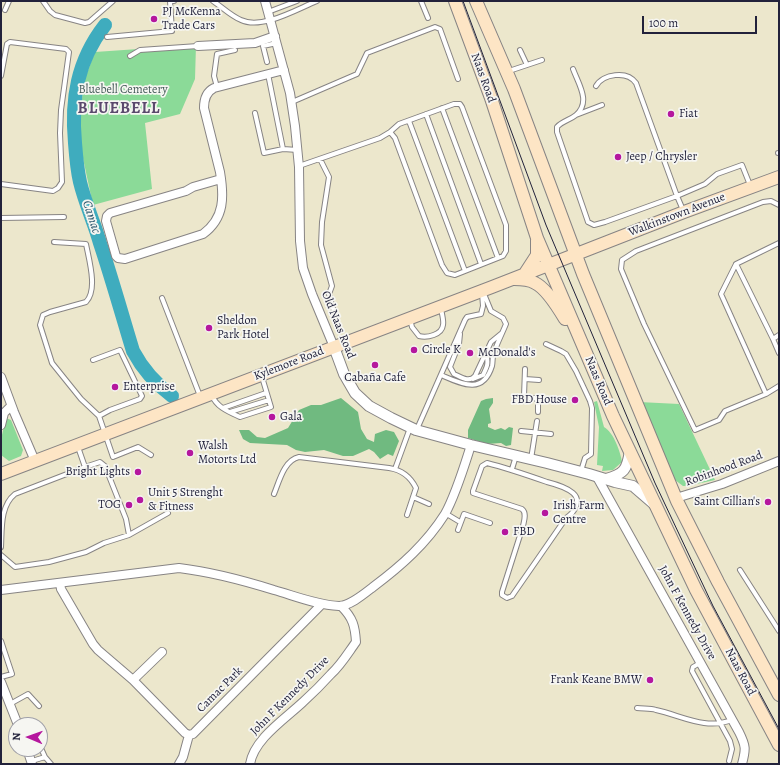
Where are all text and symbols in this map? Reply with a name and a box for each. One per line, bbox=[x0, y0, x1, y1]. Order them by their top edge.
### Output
place label: PJ McKenna Trade Cars bbox=[162, 5, 221, 33]
scale bar bbox=[644, 8, 759, 34]
marker: PJ McKenna Trade Cars bbox=[149, 14, 159, 24]
text: 100 m bbox=[649, 15, 678, 31]
street label: Naas Road bbox=[467, 51, 499, 105]
park label: Bluebell Cemetery bbox=[78, 83, 168, 97]
district label: BLUEBELL bbox=[78, 99, 160, 119]
place label: Fiat bbox=[679, 107, 698, 121]
marker: Fiat bbox=[666, 109, 676, 119]
place label: Jeep / Chrysler bbox=[626, 150, 697, 164]
marker: Jeep / Chrysler bbox=[613, 152, 623, 162]
street label: Walkinstown Avenue bbox=[627, 190, 727, 240]
water label: Camac bbox=[78, 199, 104, 235]
street label: Old Naas Road bbox=[318, 289, 358, 361]
place label: Sheldon Park Hotel bbox=[217, 314, 269, 342]
marker: Sheldon Park Hotel bbox=[204, 323, 214, 333]
place label: Circle K bbox=[422, 343, 460, 357]
street label: Kylemore Road bbox=[252, 344, 326, 384]
marker: Circle K bbox=[409, 345, 419, 355]
place label: McDonald's bbox=[478, 346, 536, 360]
marker: McDonald's bbox=[465, 348, 475, 358]
street label: Naas Road bbox=[581, 354, 615, 408]
marker: Cabaña Cafe bbox=[370, 360, 380, 370]
place label: Cabaña Cafe bbox=[344, 371, 406, 385]
place label: Enterprise bbox=[123, 380, 175, 394]
marker: Enterprise bbox=[110, 382, 120, 392]
place label: FBD House bbox=[511, 393, 567, 407]
marker: FBD House bbox=[570, 395, 580, 405]
place label: Gala bbox=[280, 410, 302, 424]
marker: Gala bbox=[267, 412, 277, 422]
place label: Walsh Motorts Ltd bbox=[198, 439, 256, 467]
marker: Walsh Motorts Ltd bbox=[185, 448, 195, 458]
street label: Robinhood Road bbox=[683, 448, 765, 490]
place label: Bright Lights bbox=[66, 465, 130, 479]
marker: Bright Lights bbox=[133, 467, 143, 477]
place label: Unit 5 Strenght & Fitness bbox=[148, 486, 223, 514]
marker: Unit 5 Strenght & Fitness bbox=[135, 495, 145, 505]
place label: Saint Cillian's bbox=[694, 495, 760, 509]
marker: Saint Cillian's bbox=[763, 497, 773, 507]
place label: TOG bbox=[98, 498, 121, 512]
place label: Irish Farm Centre bbox=[553, 499, 605, 527]
marker: TOG bbox=[124, 500, 134, 510]
marker: Irish Farm Centre bbox=[540, 508, 550, 518]
place label: FBD bbox=[513, 525, 535, 539]
marker: FBD bbox=[500, 527, 510, 537]
street label: John F Kennedy Drive bbox=[655, 563, 719, 663]
street label: Naas Road bbox=[721, 646, 759, 698]
street label: John F Kennedy Drive bbox=[248, 654, 332, 738]
street label: Camac Park bbox=[194, 664, 246, 716]
place label: Frank Keane BMW bbox=[550, 673, 642, 687]
marker: Frank Keane BMW bbox=[645, 675, 655, 685]
north arrow bbox=[8, 717, 48, 757]
text: N bbox=[9, 732, 24, 741]

